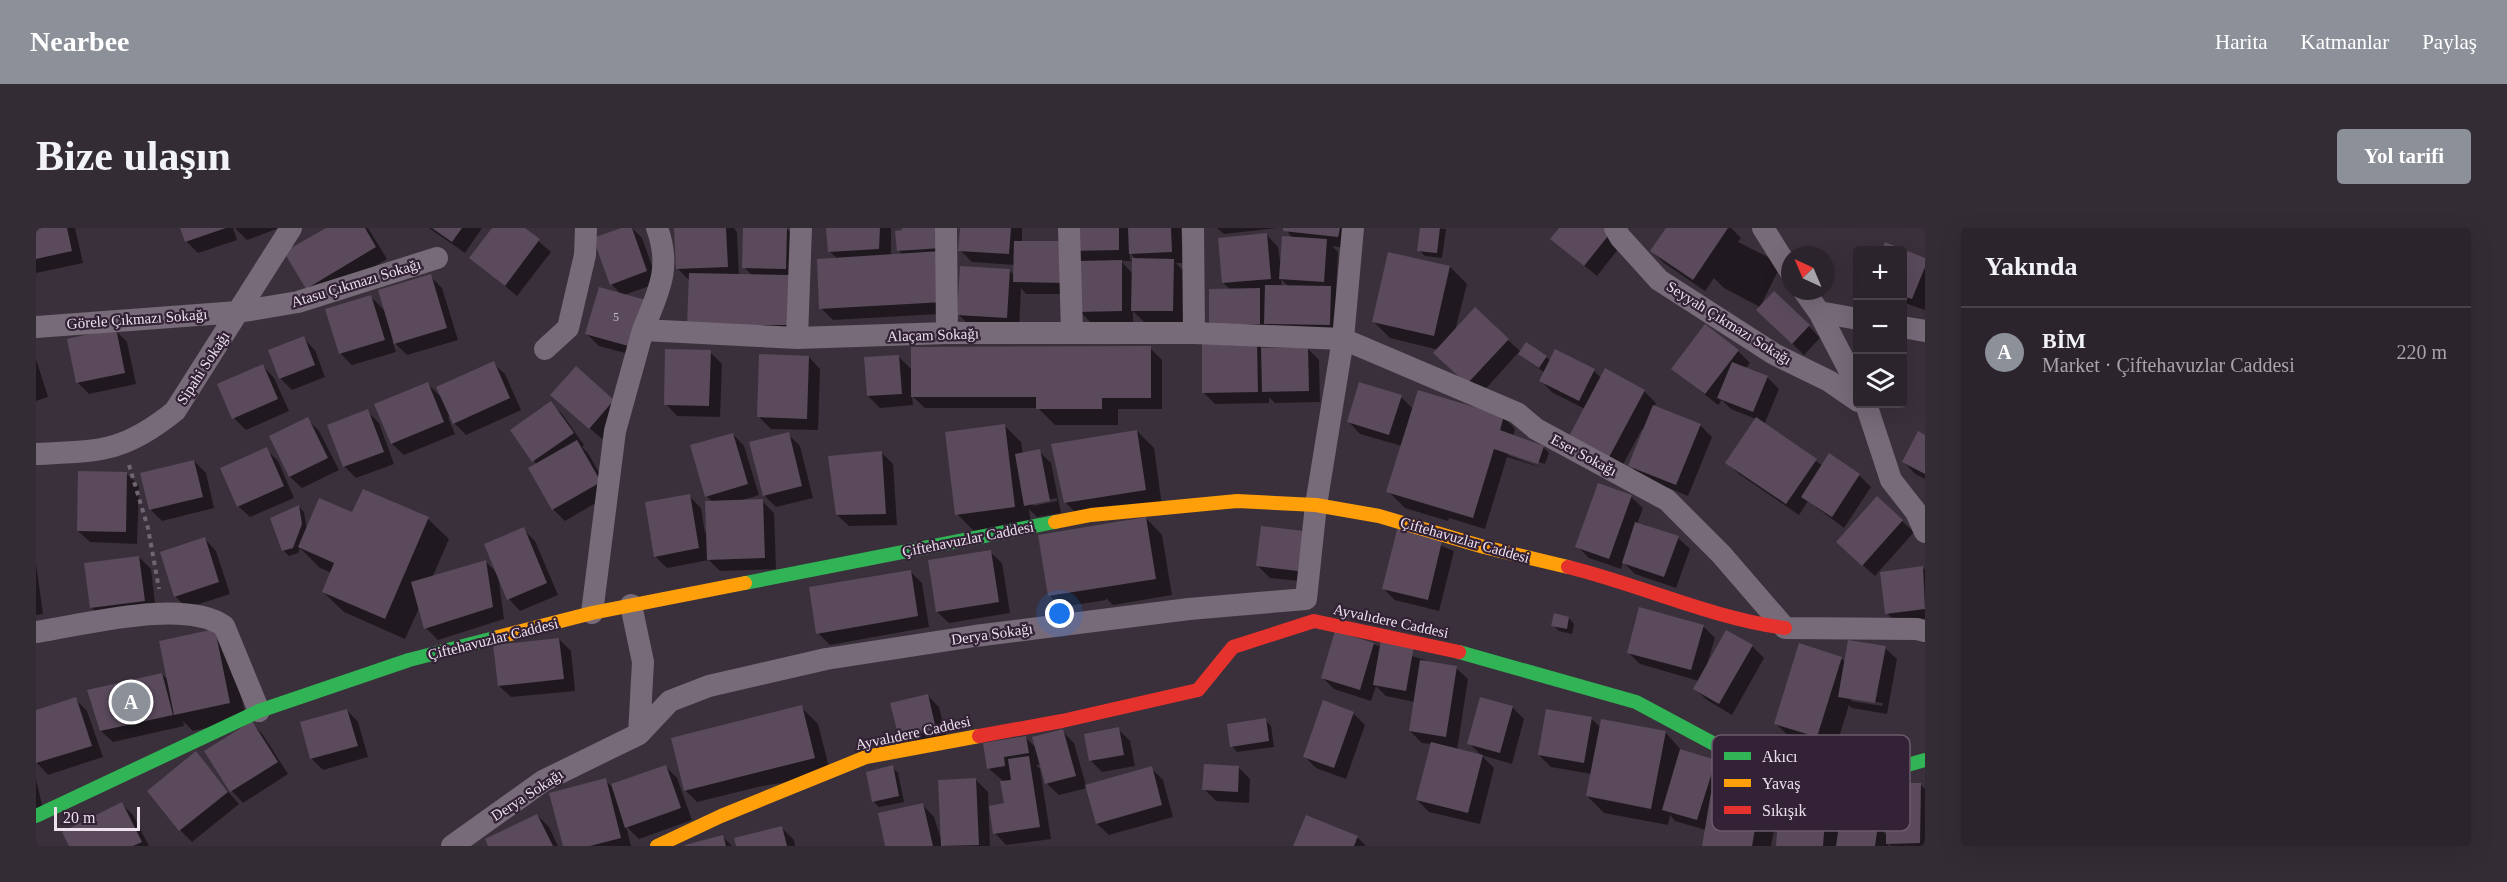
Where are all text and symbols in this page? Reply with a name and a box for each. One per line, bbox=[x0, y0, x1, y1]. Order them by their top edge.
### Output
text: Nearbee bbox=[30, 26, 130, 57]
text: Harita bbox=[2215, 30, 2268, 54]
text: Katmanlar bbox=[2301, 30, 2389, 54]
text: Paylaş bbox=[2422, 30, 2477, 54]
button: Yol tarifi bbox=[2337, 129, 2471, 184]
text: Bize ulaşın bbox=[36, 133, 231, 179]
north arrow bbox=[1781, 246, 1835, 300]
map controls bbox=[1853, 246, 1907, 408]
button: + bbox=[1853, 246, 1907, 300]
text: Yakında bbox=[1985, 252, 2078, 281]
street label: Atasu Çıkmazı Sokağı bbox=[289, 256, 423, 310]
street label: Seyyah Çıkmazı Sokağı bbox=[1664, 278, 1794, 368]
button: − bbox=[1853, 300, 1907, 354]
street label: Görele Çıkmazı Sokağı bbox=[66, 306, 208, 332]
house number: 5 bbox=[613, 310, 619, 324]
street label: Alaçam Sokağı bbox=[887, 325, 979, 345]
text: BİM bbox=[2042, 328, 2086, 353]
street label: Sipahi Sokağı bbox=[173, 329, 233, 407]
text: A bbox=[1997, 341, 2012, 363]
text: 220 m bbox=[2396, 341, 2447, 363]
button: layers bbox=[1853, 354, 1907, 408]
text: Market · Çiftehavuzlar Caddesi bbox=[2042, 354, 2295, 376]
street label: Eser Sokağı bbox=[1548, 431, 1620, 479]
street label: Çiftehavuzlar Caddesi bbox=[1399, 514, 1531, 566]
street label: Çiftehavuzlar Caddesi bbox=[901, 518, 1035, 560]
your location bbox=[1045, 599, 1074, 628]
street label: Ayvalıdere Caddesi bbox=[1332, 601, 1450, 641]
street label: Çiftehavuzlar Caddesi bbox=[426, 615, 560, 663]
street label: Derya Sokağı bbox=[950, 620, 1034, 648]
pin: A bbox=[112, 680, 151, 724]
street label: Ayvalıdere Caddesi bbox=[854, 713, 972, 753]
legend bbox=[1712, 735, 1910, 831]
text: Akıcı bbox=[1762, 748, 1798, 765]
street label: Derya Sokağı bbox=[488, 766, 566, 824]
text: Yavaş bbox=[1762, 775, 1800, 793]
text: Sıkışık bbox=[1762, 802, 1806, 820]
scale bar bbox=[54, 804, 140, 832]
text: 20 m bbox=[63, 809, 95, 826]

